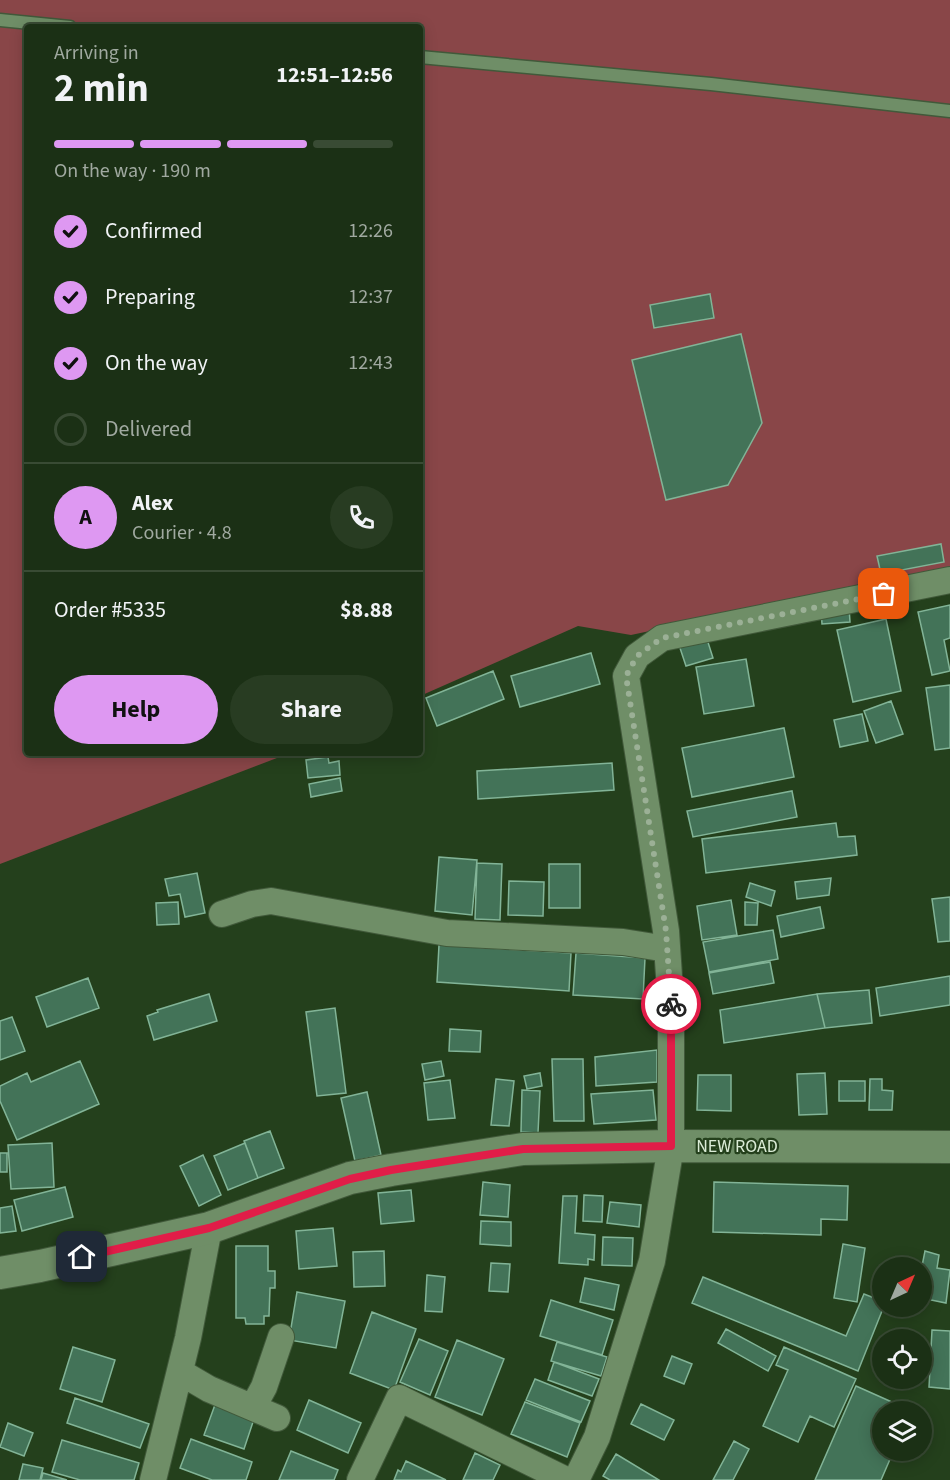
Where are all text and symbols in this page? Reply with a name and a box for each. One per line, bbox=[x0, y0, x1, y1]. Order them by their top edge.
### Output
text: Arriving in bbox=[54, 39, 139, 67]
text: 12:51–12:56 bbox=[276, 59, 393, 91]
text: 2 min bbox=[54, 61, 149, 117]
text: On the way · 190 m bbox=[54, 157, 211, 185]
icon: check bbox=[54, 215, 87, 248]
text: Confirmed bbox=[105, 215, 202, 247]
text: 12:26 bbox=[348, 217, 393, 245]
icon: check bbox=[54, 281, 87, 314]
text: Preparing bbox=[105, 281, 195, 313]
text: 12:37 bbox=[348, 283, 393, 311]
icon: check bbox=[54, 347, 87, 380]
text: On the way bbox=[105, 347, 208, 379]
text: 12:43 bbox=[348, 349, 393, 377]
text: Delivered bbox=[105, 413, 192, 445]
button: phone bbox=[330, 486, 393, 549]
text: Alex bbox=[132, 487, 173, 519]
text: A bbox=[79, 501, 92, 533]
text: Courier · 4.8 bbox=[132, 519, 232, 547]
pin bbox=[858, 568, 909, 619]
icon: bag bbox=[867, 577, 900, 610]
text: Order #5335 bbox=[54, 594, 166, 626]
text: $8.88 bbox=[340, 594, 393, 626]
button: Help bbox=[54, 675, 218, 744]
button: Share bbox=[230, 675, 393, 744]
courier bbox=[641, 974, 701, 1034]
icon: bike bbox=[655, 988, 688, 1021]
street label: NEW ROAD bbox=[696, 1134, 778, 1159]
pin bbox=[56, 1231, 107, 1282]
icon: home bbox=[65, 1240, 98, 1273]
north arrow bbox=[872, 1257, 932, 1317]
map controls bbox=[872, 1257, 932, 1461]
button: locate bbox=[872, 1329, 932, 1389]
button: layers bbox=[872, 1401, 932, 1461]

